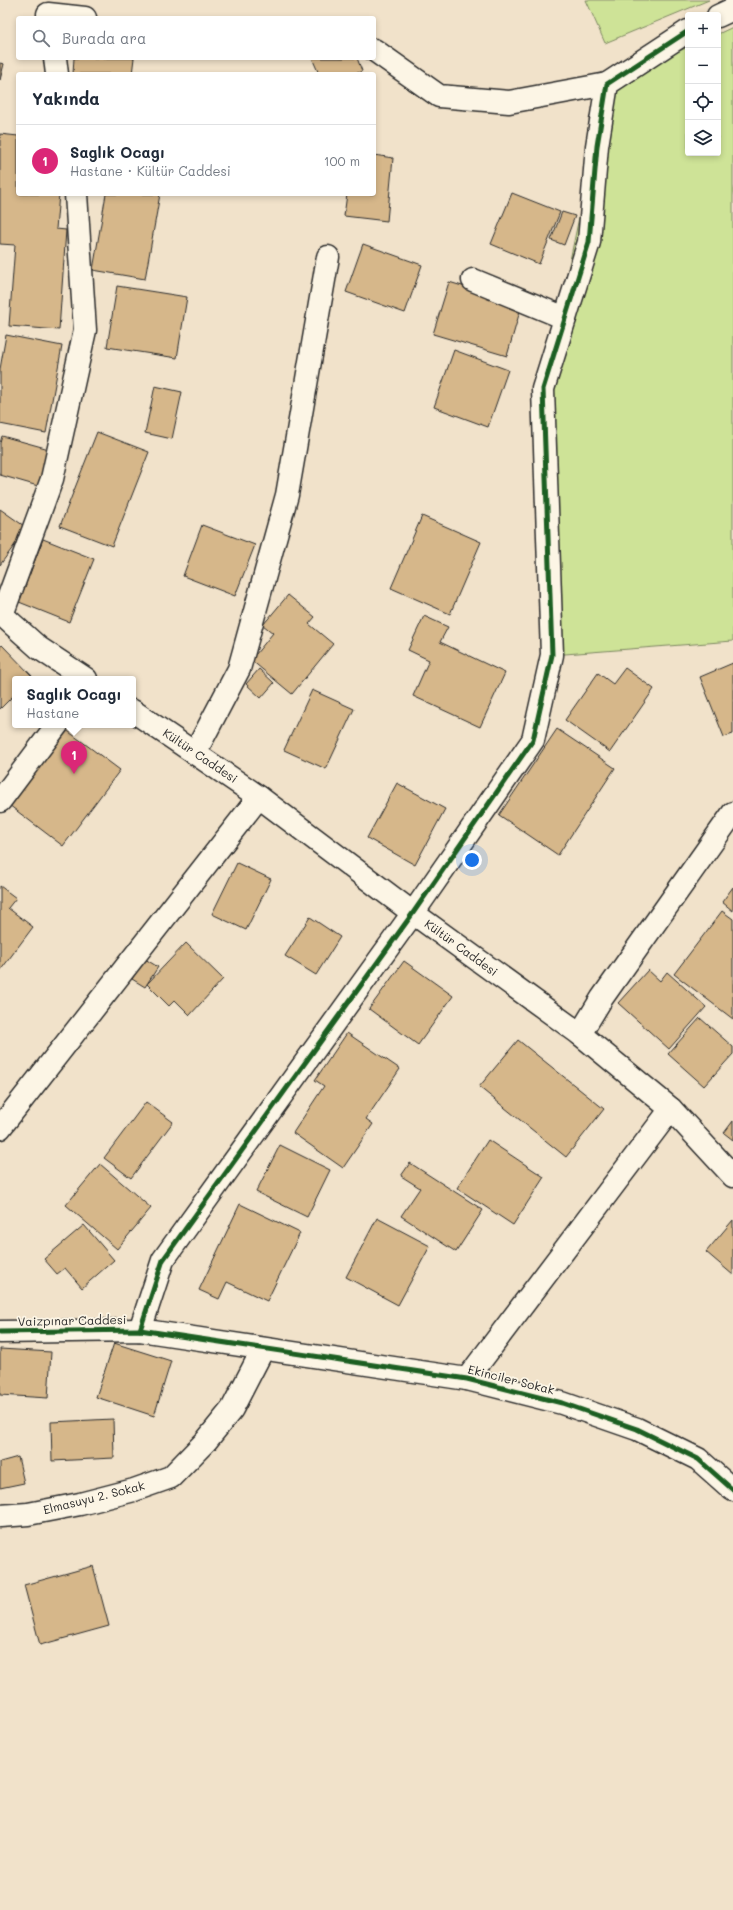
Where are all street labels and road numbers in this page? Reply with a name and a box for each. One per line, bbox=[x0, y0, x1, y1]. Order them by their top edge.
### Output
street label: Kültür Caddesi bbox=[160, 724, 241, 786]
street label: Kültür Caddesi bbox=[422, 915, 501, 979]
street label: Vaizpınar Caddesi bbox=[17, 1311, 127, 1329]
street label: Ekinciler Sokak bbox=[466, 1361, 556, 1398]
street label: Elmasuyu 2. Sokak bbox=[41, 1477, 146, 1517]

